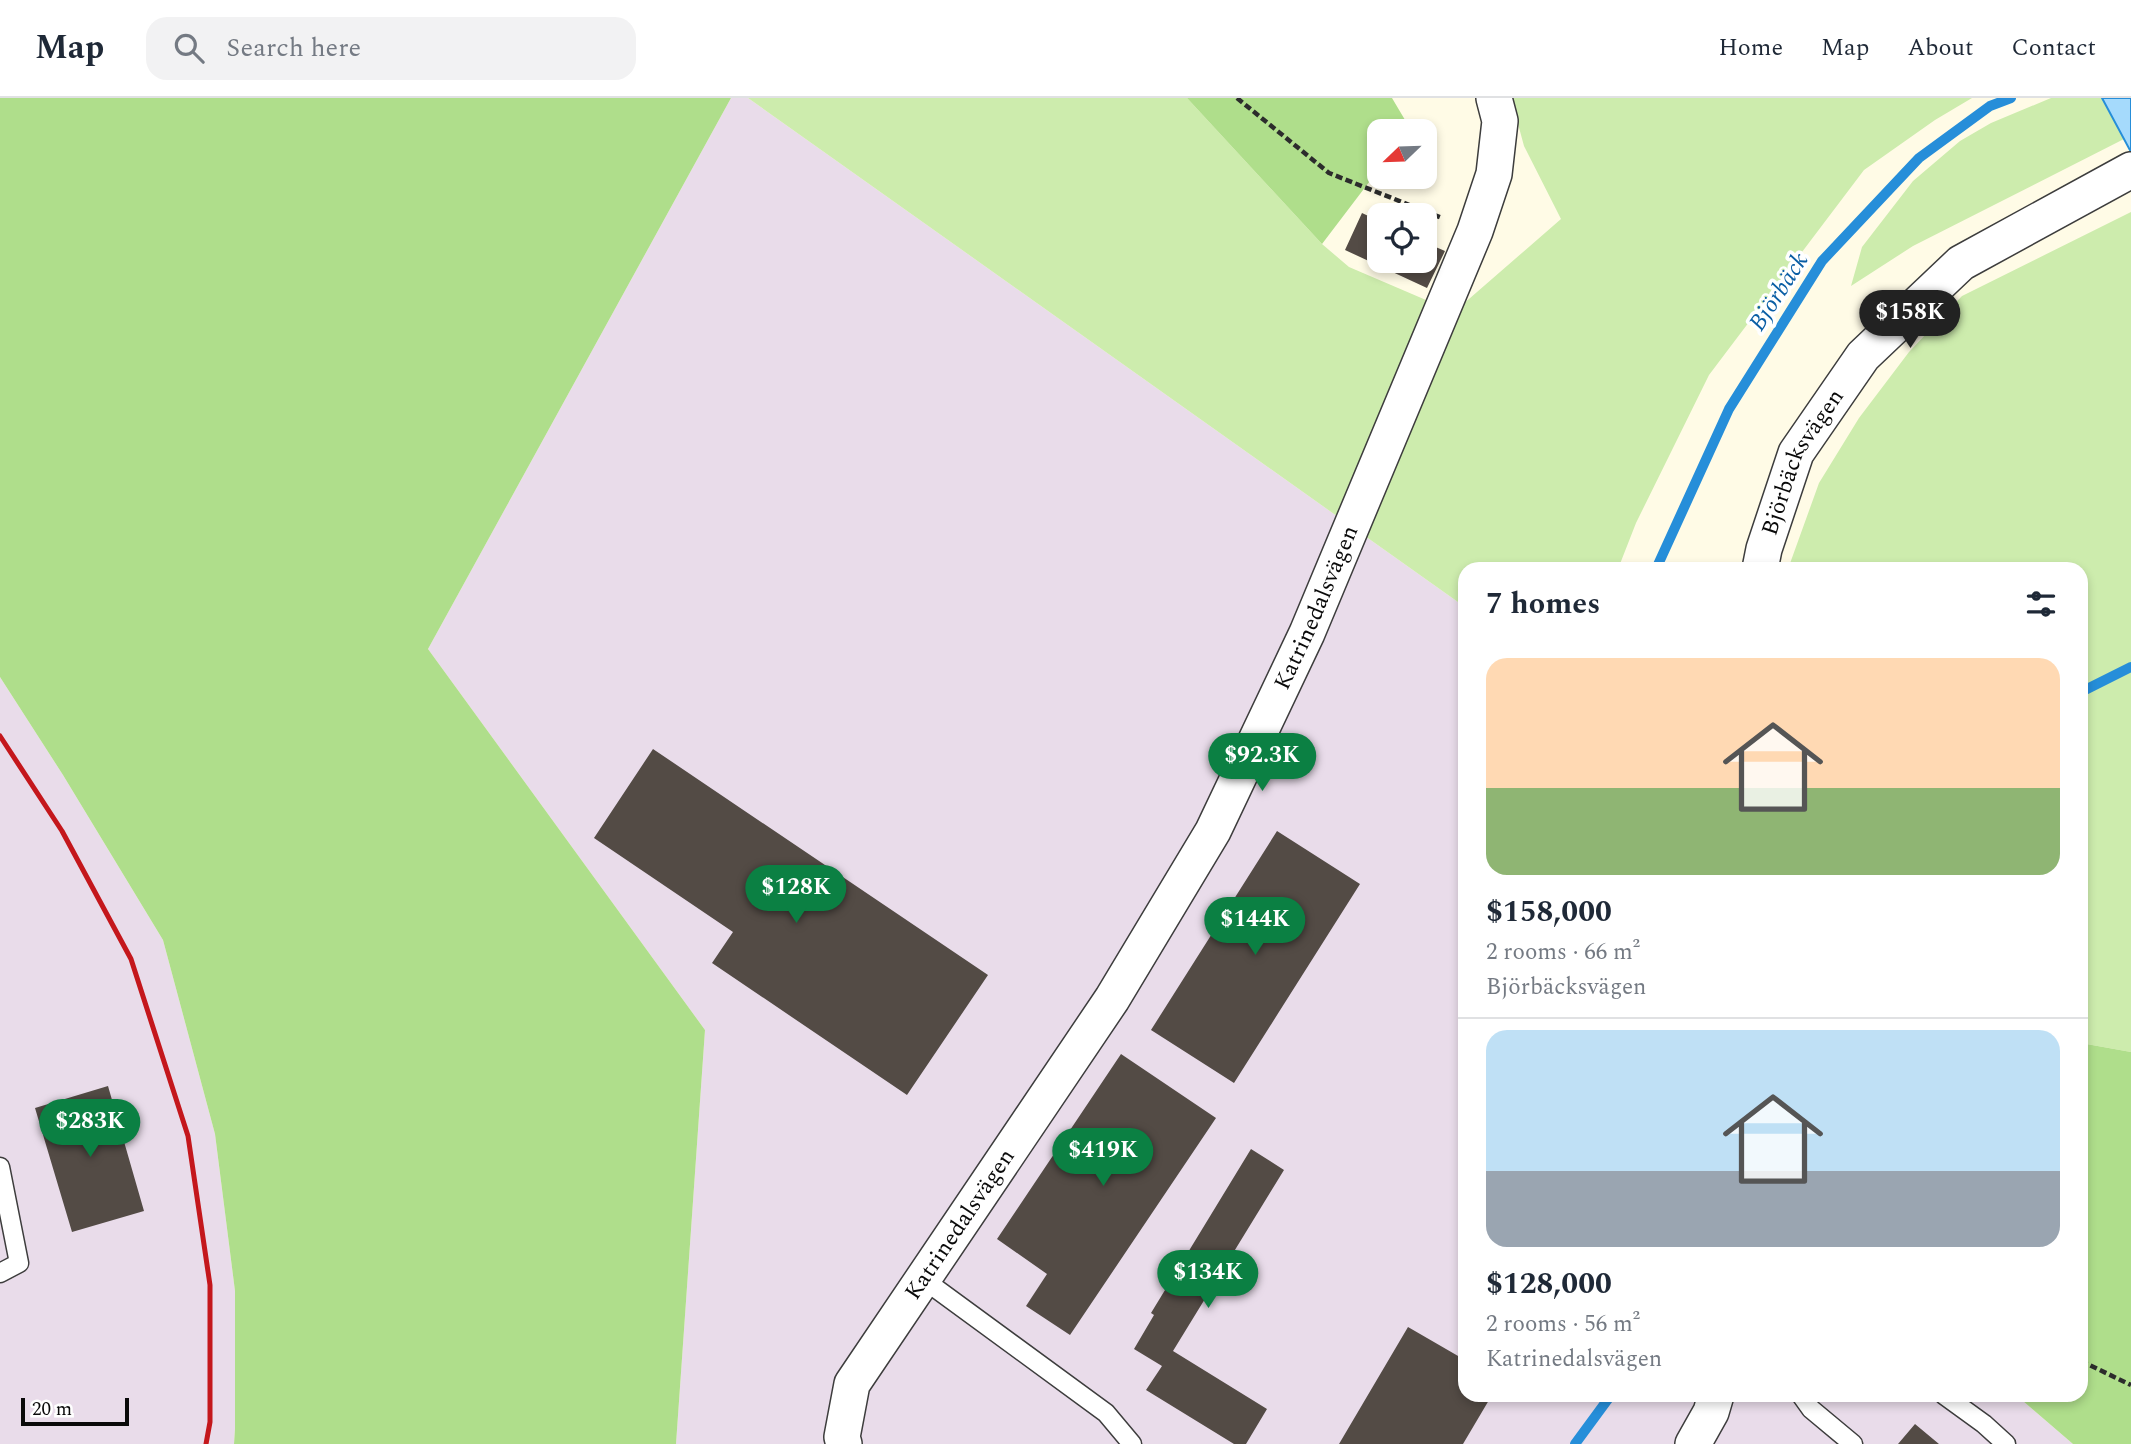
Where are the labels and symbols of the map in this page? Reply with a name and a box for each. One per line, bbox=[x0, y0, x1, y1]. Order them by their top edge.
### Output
north arrow bbox=[1367, 119, 1437, 189]
water label: Björbäck bbox=[1740, 246, 1818, 338]
pin: $158K bbox=[1861, 290, 1959, 350]
street label: Björbäcksvägen bbox=[1752, 382, 1853, 540]
street label: Katrinedalsvägen bbox=[1265, 520, 1368, 696]
pin: $92.3K bbox=[1205, 734, 1319, 793]
pin: $128K bbox=[747, 866, 845, 925]
pin: $144K bbox=[1206, 898, 1304, 957]
pin: $283K bbox=[41, 1100, 139, 1159]
pin: $419K bbox=[1054, 1128, 1152, 1188]
street label: Katrinedalsvägen bbox=[896, 1141, 1024, 1307]
pin: $134K bbox=[1159, 1250, 1257, 1310]
scale bar bbox=[21, 1395, 130, 1427]

